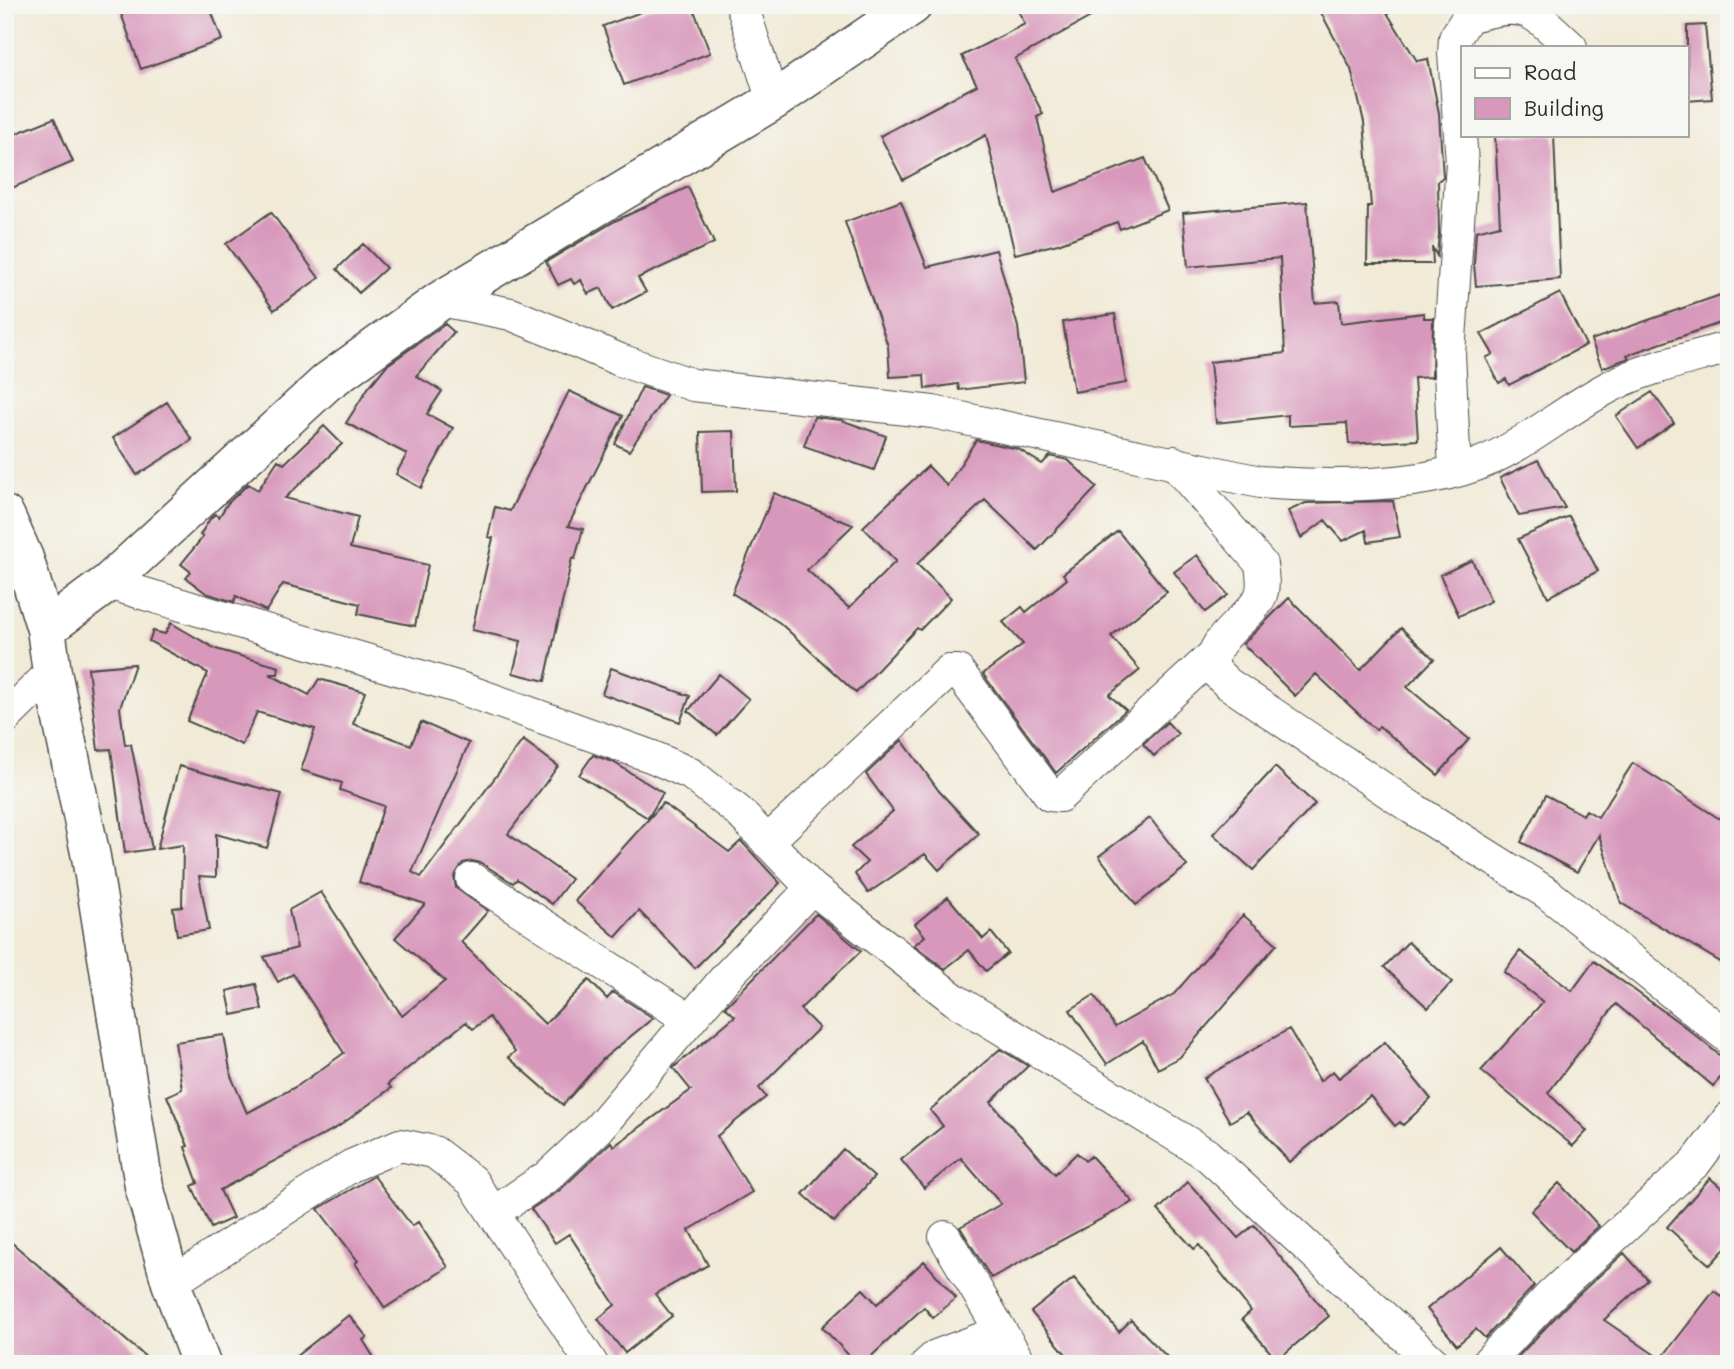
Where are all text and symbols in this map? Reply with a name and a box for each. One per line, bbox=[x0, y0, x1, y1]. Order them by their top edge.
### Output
legend bbox=[1461, 46, 1688, 136]
text: Road bbox=[1524, 58, 1576, 85]
text: Building bbox=[1524, 94, 1604, 121]

